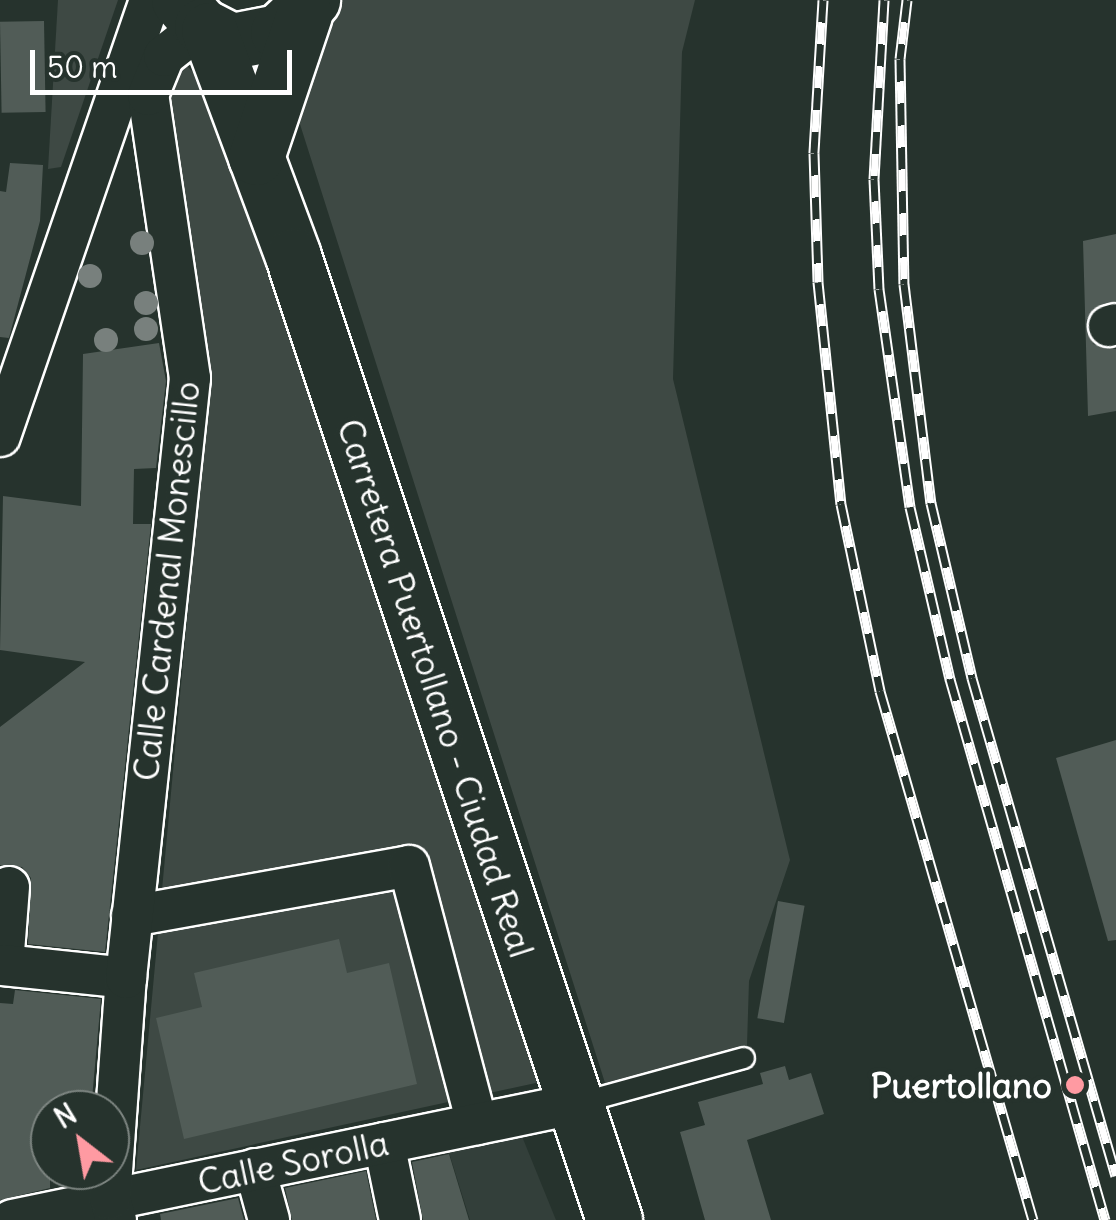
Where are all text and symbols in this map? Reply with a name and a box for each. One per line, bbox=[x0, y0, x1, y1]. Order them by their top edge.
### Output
scale bar bbox=[35, 30, 298, 92]
text: 50 m bbox=[47, 48, 117, 86]
street label: Calle Cardenal Monescillo bbox=[124, 379, 208, 783]
street label: Carretera Puertollano - Ciudad Real bbox=[329, 414, 543, 962]
place label: Puertollano bbox=[870, 1064, 1052, 1106]
marker: Puertollano bbox=[1062, 1072, 1088, 1098]
north arrow bbox=[30, 1090, 130, 1190]
text: N bbox=[48, 1096, 83, 1136]
street label: Calle Sorolla bbox=[194, 1121, 392, 1203]

